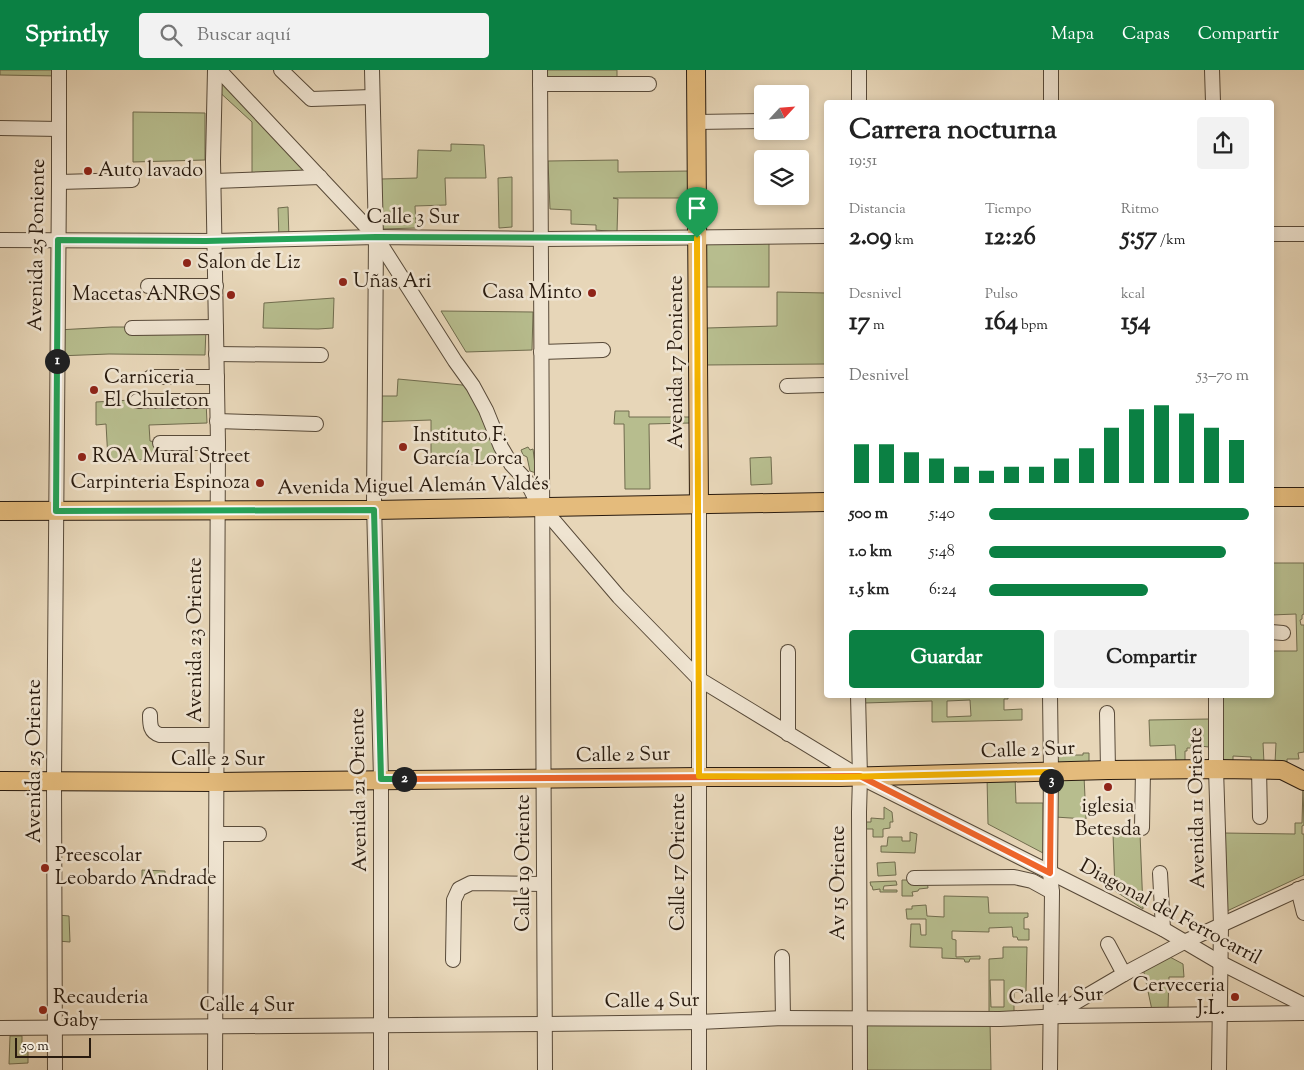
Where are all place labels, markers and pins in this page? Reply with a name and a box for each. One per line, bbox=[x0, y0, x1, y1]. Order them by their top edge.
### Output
place label: Auto lavado bbox=[98, 157, 203, 186]
marker: Auto lavado bbox=[82, 165, 94, 177]
pin bbox=[676, 187, 718, 238]
place label: Salon de Liz bbox=[197, 249, 301, 278]
marker: Salon de Liz bbox=[181, 257, 193, 269]
place label: Uñas Ari bbox=[353, 268, 432, 297]
marker: Uñas Ari bbox=[337, 276, 349, 288]
place label: Casa Minto bbox=[482, 279, 582, 308]
place label: Macetas ANROS bbox=[72, 281, 221, 310]
marker: Casa Minto bbox=[586, 287, 598, 299]
marker: Macetas ANROS bbox=[225, 289, 237, 301]
pin: 1 bbox=[44, 348, 70, 374]
place label: Carniceria El Chuleton bbox=[104, 364, 209, 416]
marker: Carniceria El Chuleton bbox=[88, 384, 100, 396]
place label: Instituto F. García Lorca bbox=[413, 422, 523, 474]
marker: Instituto F. García Lorca bbox=[397, 441, 409, 453]
place label: ROA Mural Street bbox=[92, 443, 250, 472]
marker: ROA Mural Street bbox=[76, 451, 88, 463]
place label: Carpinteria Espinoza bbox=[70, 469, 250, 498]
marker: Carpinteria Espinoza bbox=[254, 477, 266, 489]
pin: 2 bbox=[392, 766, 416, 792]
pin: 3 bbox=[1038, 768, 1064, 794]
marker: iglesia Betesda bbox=[1102, 781, 1114, 793]
place label: iglesia Betesda bbox=[1075, 793, 1141, 845]
place label: Preescolar Leobardo Andrade bbox=[55, 842, 217, 894]
marker: Preescolar Leobardo Andrade bbox=[39, 862, 51, 874]
place label: Cerveceria J.L. bbox=[1133, 972, 1225, 1024]
place label: Recauderia Gaby bbox=[53, 984, 148, 1036]
marker: Cerveceria J.L. bbox=[1229, 991, 1241, 1003]
marker: Recauderia Gaby bbox=[37, 1004, 49, 1016]

